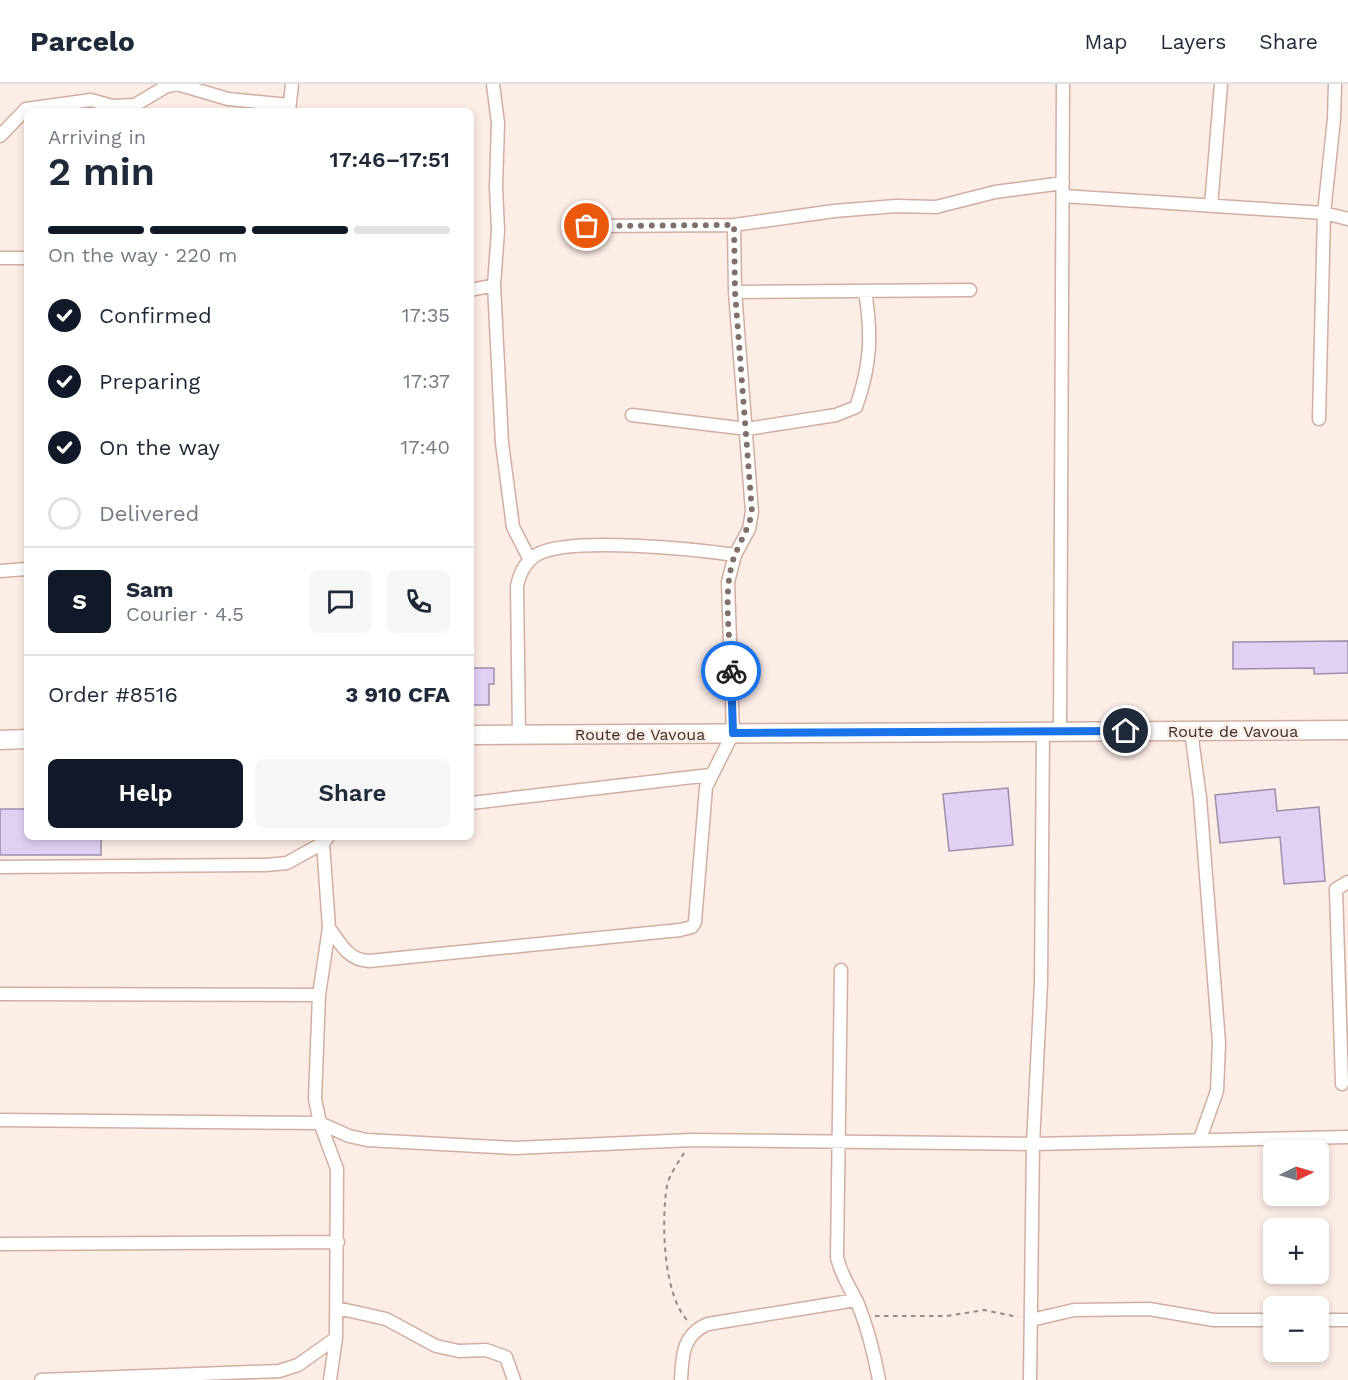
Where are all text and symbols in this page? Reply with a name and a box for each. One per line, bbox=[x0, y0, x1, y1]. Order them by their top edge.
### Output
text: Parcelo bbox=[30, 25, 135, 58]
text: Map bbox=[1084, 29, 1127, 54]
text: Layers bbox=[1160, 29, 1226, 54]
text: Share bbox=[1259, 29, 1318, 54]
text: Arriving in bbox=[48, 125, 146, 149]
text: 17:46–17:51 bbox=[330, 147, 450, 172]
text: 2 min bbox=[48, 149, 155, 194]
pin bbox=[561, 200, 612, 251]
icon: bag bbox=[570, 209, 603, 242]
text: On the way · 220 m bbox=[48, 243, 237, 267]
icon: check bbox=[48, 299, 81, 332]
text: Confirmed bbox=[99, 303, 212, 328]
text: 17:35 bbox=[402, 303, 450, 327]
icon: check bbox=[48, 365, 81, 398]
text: Preparing bbox=[99, 369, 200, 394]
text: 17:37 bbox=[403, 369, 450, 393]
icon: check bbox=[48, 431, 81, 464]
text: On the way bbox=[99, 435, 220, 460]
text: 17:40 bbox=[400, 435, 450, 459]
text: Delivered bbox=[99, 501, 199, 526]
button: chat bbox=[309, 570, 372, 633]
button: phone bbox=[387, 570, 450, 633]
text: Sam bbox=[126, 577, 174, 602]
text: S bbox=[72, 589, 87, 614]
text: Courier · 4.5 bbox=[126, 602, 244, 626]
courier bbox=[701, 641, 761, 701]
icon: bike bbox=[715, 655, 748, 688]
text: Order #8516 bbox=[48, 682, 178, 707]
text: 3 910 CFA bbox=[345, 682, 450, 707]
pin bbox=[1100, 705, 1151, 756]
icon: home bbox=[1109, 714, 1142, 747]
street label: Route de Vavoua bbox=[1168, 722, 1298, 741]
street label: Route de Vavoua bbox=[575, 725, 705, 744]
button: Help bbox=[48, 759, 243, 828]
button: Share bbox=[255, 759, 450, 828]
north arrow bbox=[1263, 1140, 1329, 1206]
map controls bbox=[1263, 1140, 1329, 1362]
button: + bbox=[1263, 1218, 1329, 1284]
button: − bbox=[1263, 1296, 1329, 1362]

